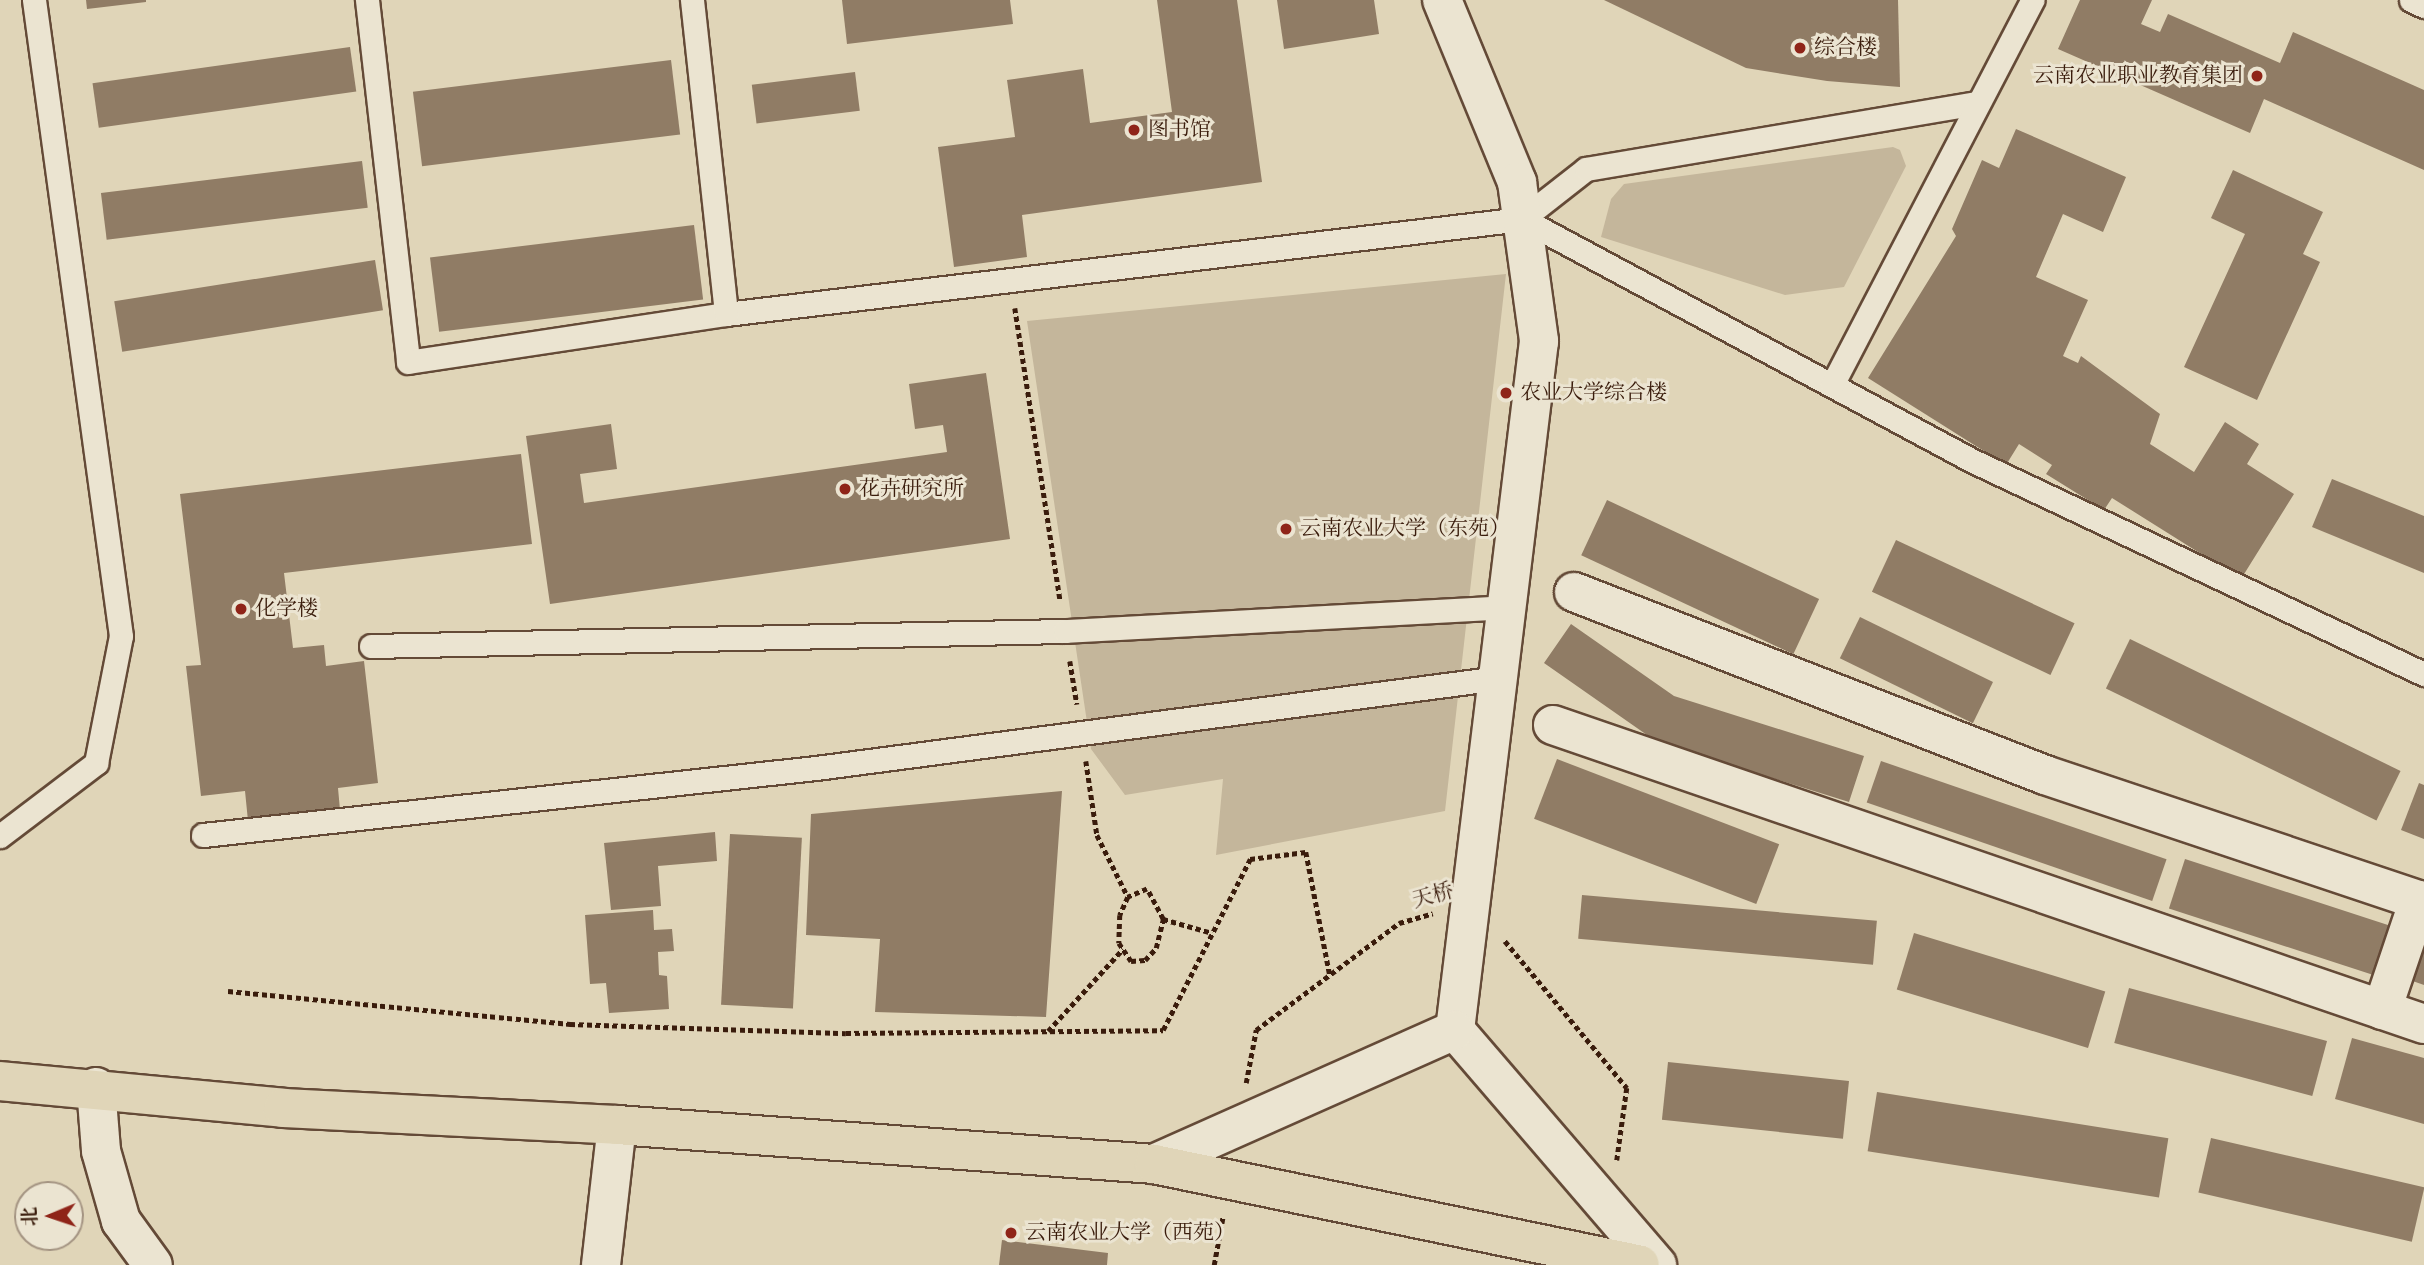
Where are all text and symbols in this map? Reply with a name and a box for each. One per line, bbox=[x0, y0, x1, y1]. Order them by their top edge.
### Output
place label: 综合楼 bbox=[1814, 35, 1877, 61]
marker: 综合楼 bbox=[1792, 40, 1808, 56]
place label: 云南农业职业教育集团 bbox=[2033, 63, 2243, 89]
marker: 云南农业职业教育集团 bbox=[2249, 68, 2265, 84]
place label: 图书馆 bbox=[1148, 117, 1211, 143]
marker: 图书馆 bbox=[1126, 122, 1142, 138]
place label: 农业大学综合楼 bbox=[1520, 380, 1667, 406]
marker: 农业大学综合楼 bbox=[1498, 385, 1514, 401]
place label: 花卉研究所 bbox=[859, 476, 964, 502]
marker: 花卉研究所 bbox=[837, 481, 853, 497]
place label: 云南农业大学（东苑） bbox=[1300, 516, 1510, 542]
marker: 云南农业大学（东苑） bbox=[1278, 521, 1294, 537]
place label: 化学楼 bbox=[255, 596, 318, 622]
marker: 化学楼 bbox=[233, 601, 249, 617]
street label: 天桥 bbox=[1409, 878, 1457, 914]
north arrow bbox=[14, 1181, 84, 1251]
text: 北 bbox=[18, 1207, 42, 1227]
place label: 云南农业大学（西苑） bbox=[1025, 1220, 1235, 1246]
marker: 云南农业大学（西苑） bbox=[1003, 1225, 1019, 1241]

